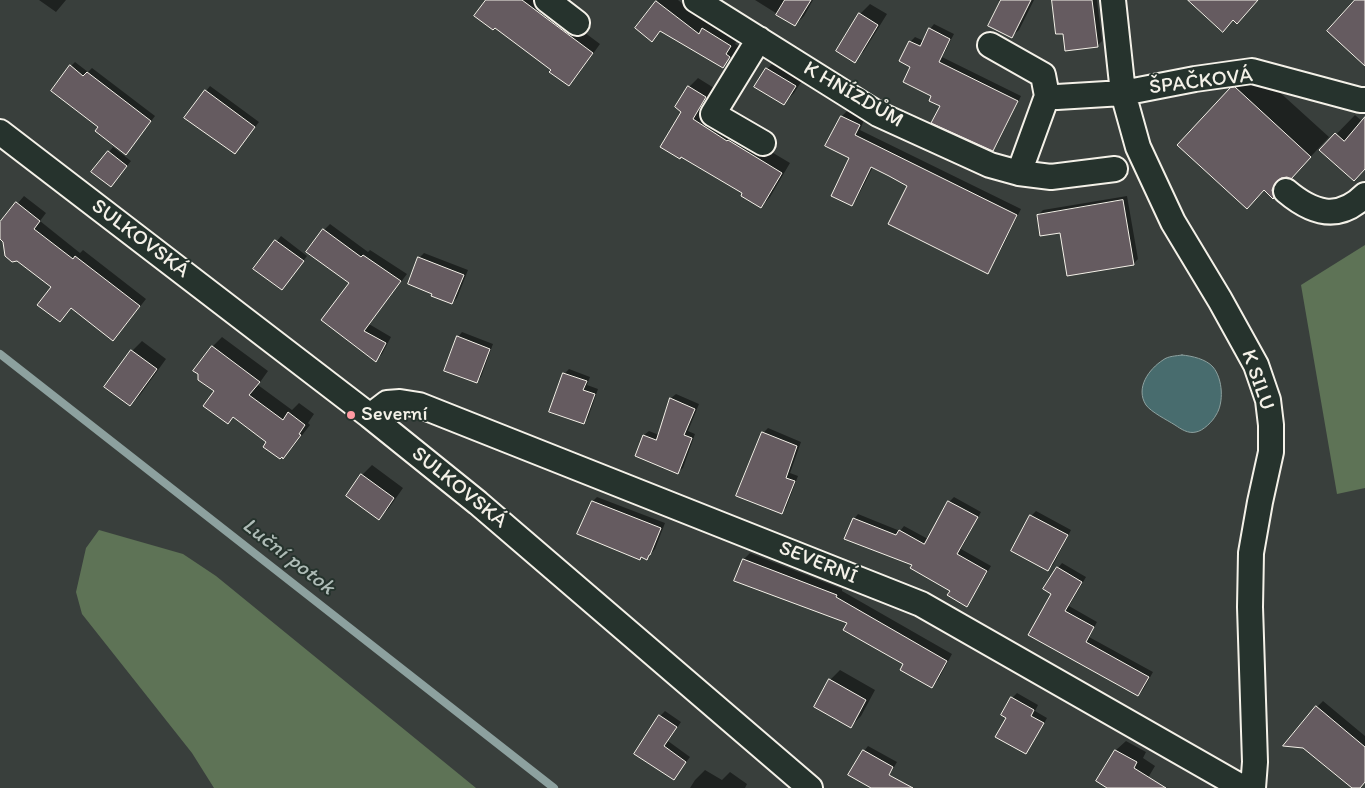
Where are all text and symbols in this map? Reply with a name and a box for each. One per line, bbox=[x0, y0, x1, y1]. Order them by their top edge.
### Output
street label: K HNÍZDŮM bbox=[798, 56, 908, 134]
street label: ŠPAČKOVÁ bbox=[1148, 63, 1254, 101]
street label: SULKOVSKÁ bbox=[86, 194, 194, 284]
street label: K SILU bbox=[1235, 346, 1279, 414]
place label: Severní bbox=[361, 402, 428, 428]
marker: Severní bbox=[345, 409, 357, 421]
street label: SULKOVSKÁ bbox=[406, 442, 512, 534]
water label: Luční potok bbox=[236, 513, 340, 601]
street label: SEVERNÍ bbox=[775, 536, 861, 590]

